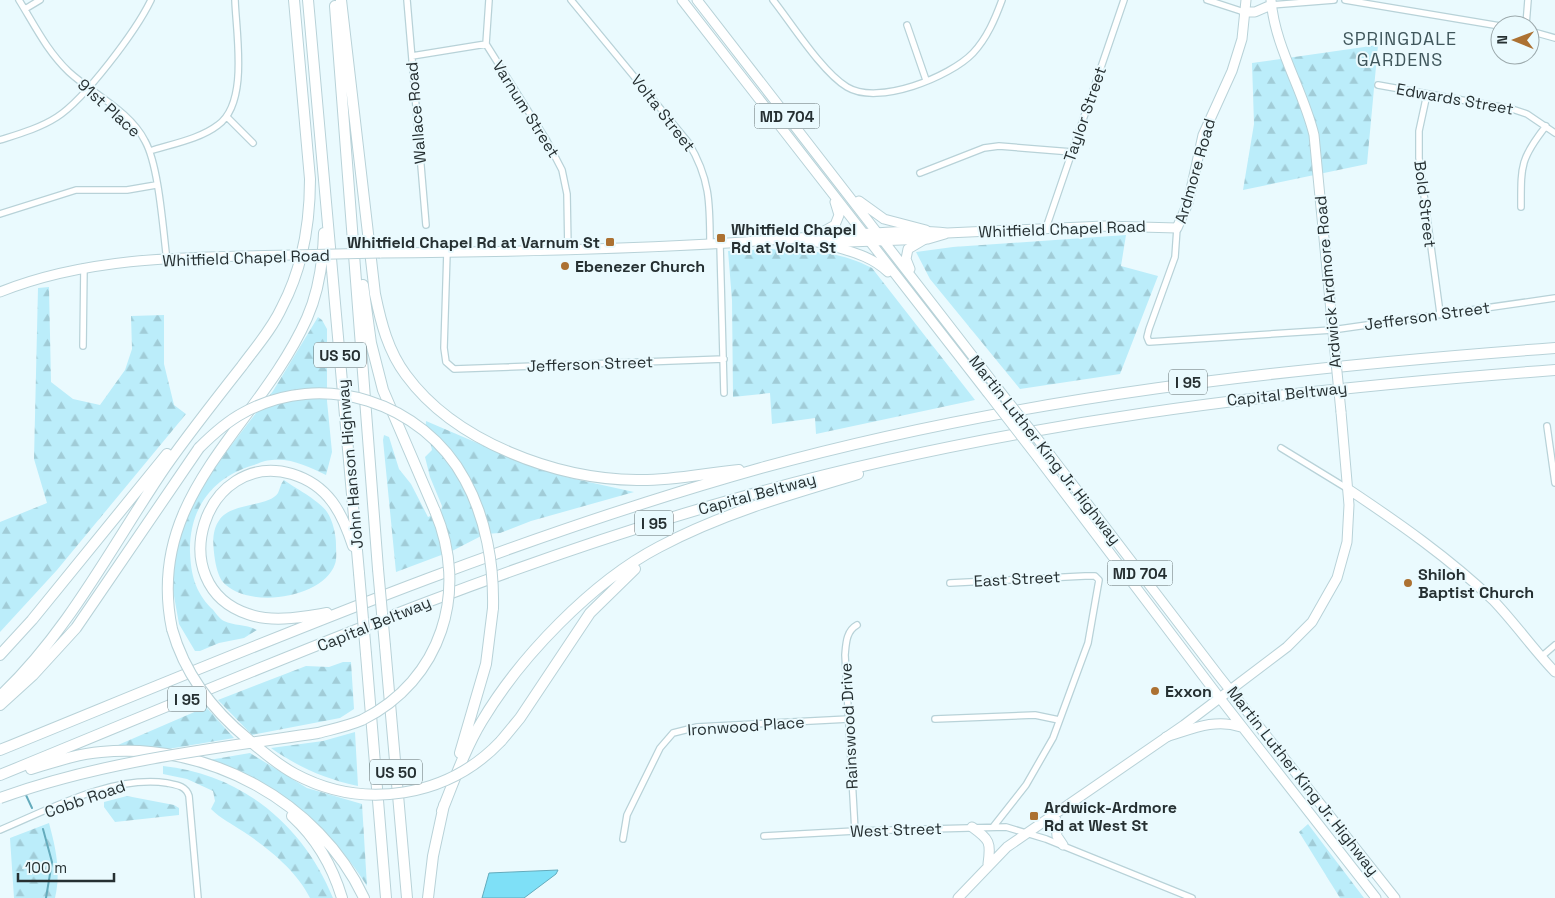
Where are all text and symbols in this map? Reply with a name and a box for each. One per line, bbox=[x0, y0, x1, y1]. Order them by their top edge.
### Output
north arrow bbox=[1490, 15, 1540, 65]
district label: SPRINGDALE GARDENS bbox=[1343, 27, 1457, 71]
text: N bbox=[1493, 35, 1511, 45]
street label: Varnum Street bbox=[488, 56, 564, 162]
street label: Wallace Road bbox=[401, 61, 431, 165]
street label: Taylor Street bbox=[1059, 63, 1111, 165]
street label: Volta Street bbox=[626, 70, 700, 156]
street label: 91st Place bbox=[73, 74, 145, 142]
street label: Edwards Street bbox=[1395, 78, 1515, 120]
road number: MD 704 bbox=[754, 104, 820, 128]
street label: Ardmore Road bbox=[1170, 116, 1220, 226]
street label: Bold Street bbox=[1409, 159, 1441, 249]
street label: Ardwick Ardmore Road bbox=[1310, 195, 1346, 369]
street label: Whitfield Chapel Road bbox=[978, 216, 1146, 242]
place label: Whitfield Chapel Rd at Volta St bbox=[731, 219, 856, 258]
place label: Whitfield Chapel Rd at Varnum St bbox=[347, 232, 600, 253]
marker: Whitfield Chapel Rd at Volta St bbox=[715, 232, 727, 244]
marker: Whitfield Chapel Rd at Varnum St bbox=[604, 236, 616, 248]
street label: Whitfield Chapel Road bbox=[162, 245, 330, 271]
place label: Ebenezer Church bbox=[575, 256, 705, 277]
marker: Ebenezer Church bbox=[559, 260, 571, 272]
street label: Jefferson Street bbox=[1363, 297, 1491, 335]
road number: US 50 bbox=[314, 342, 366, 368]
street label: Jefferson Street bbox=[526, 351, 654, 377]
street label: Martin Luther King Jr. Highway bbox=[964, 351, 1126, 549]
road number: I 95 bbox=[1169, 370, 1207, 394]
street label: Capital Beltway bbox=[1226, 377, 1348, 411]
street label: John Hanson Highway bbox=[332, 378, 368, 550]
street label: Capital Beltway bbox=[696, 468, 818, 520]
road number: I 95 bbox=[635, 510, 673, 536]
road number: MD 704 bbox=[1108, 560, 1172, 586]
place label: Shiloh Baptist Church bbox=[1418, 564, 1534, 603]
street label: East Street bbox=[973, 566, 1061, 592]
marker: Shiloh Baptist Church bbox=[1402, 577, 1414, 589]
street label: Capital Beltway bbox=[314, 592, 434, 656]
street label: Rainswood Drive bbox=[835, 662, 863, 790]
place label: Exxon bbox=[1165, 681, 1212, 702]
street label: Martin Luther King Jr. Highway bbox=[1222, 682, 1384, 880]
marker: Exxon bbox=[1149, 685, 1161, 697]
road number: I 95 bbox=[168, 686, 206, 712]
street label: Ironwood Place bbox=[687, 711, 805, 741]
road number: US 50 bbox=[370, 760, 422, 784]
street label: Cobb Road bbox=[42, 775, 128, 823]
place label: Ardwick-Ardmore Rd at West St bbox=[1044, 797, 1177, 836]
marker: Ardwick-Ardmore Rd at West St bbox=[1028, 810, 1040, 822]
street label: West Street bbox=[850, 818, 942, 842]
scale bar bbox=[18, 850, 114, 882]
text: 100 m bbox=[25, 858, 67, 877]

